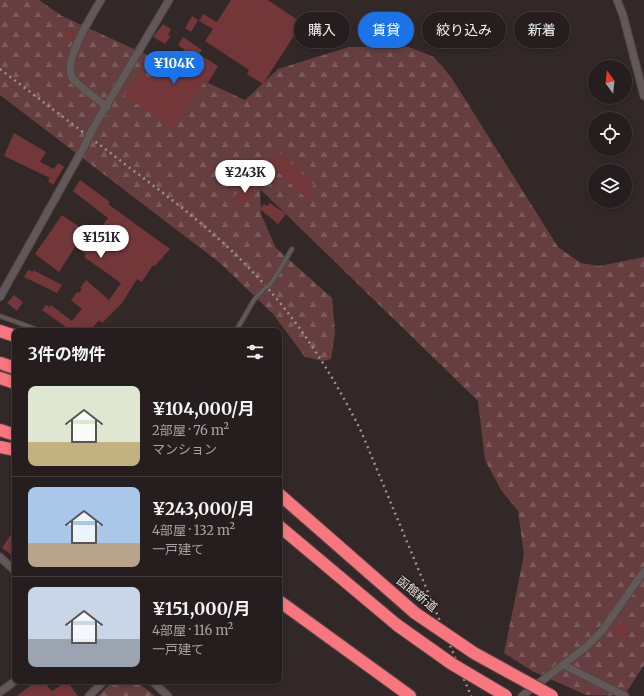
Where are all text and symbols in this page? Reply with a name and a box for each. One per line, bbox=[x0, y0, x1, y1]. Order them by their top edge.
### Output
chip: 購入 bbox=[294, 12, 350, 48]
chip: 賃貸 bbox=[358, 12, 414, 48]
chip: 絞り込み bbox=[422, 12, 506, 48]
chip: 新着 bbox=[514, 12, 570, 48]
pin: ¥104K bbox=[146, 51, 202, 85]
text: ¥104K bbox=[153, 55, 195, 72]
north arrow bbox=[588, 60, 632, 104]
map controls bbox=[588, 60, 632, 208]
button: locate bbox=[588, 112, 632, 156]
pin: ¥243K bbox=[217, 160, 273, 194]
text: ¥243K bbox=[224, 164, 266, 181]
button: layers bbox=[588, 164, 632, 208]
pin: ¥151K bbox=[73, 225, 129, 259]
text: ¥151K bbox=[82, 229, 120, 246]
icon: filters bbox=[244, 341, 266, 363]
text: 3件の物件 bbox=[28, 343, 106, 365]
text: ¥104,000/月 bbox=[152, 398, 255, 420]
icon: home bbox=[60, 402, 108, 450]
text: 2部屋 · 76 m² bbox=[152, 422, 229, 439]
text: マンション bbox=[152, 441, 217, 458]
text: ¥243,000/月 bbox=[152, 498, 255, 520]
icon: home bbox=[60, 503, 108, 551]
text: 4部屋 · 132 m² bbox=[152, 522, 235, 539]
text: 一戸建て bbox=[152, 541, 204, 558]
street label: 函館新道 bbox=[394, 573, 441, 615]
text: ¥151,000/月 bbox=[152, 598, 251, 620]
icon: home bbox=[60, 603, 108, 651]
text: 4部屋 · 116 m² bbox=[152, 622, 233, 639]
text: 一戸建て bbox=[152, 641, 204, 658]

